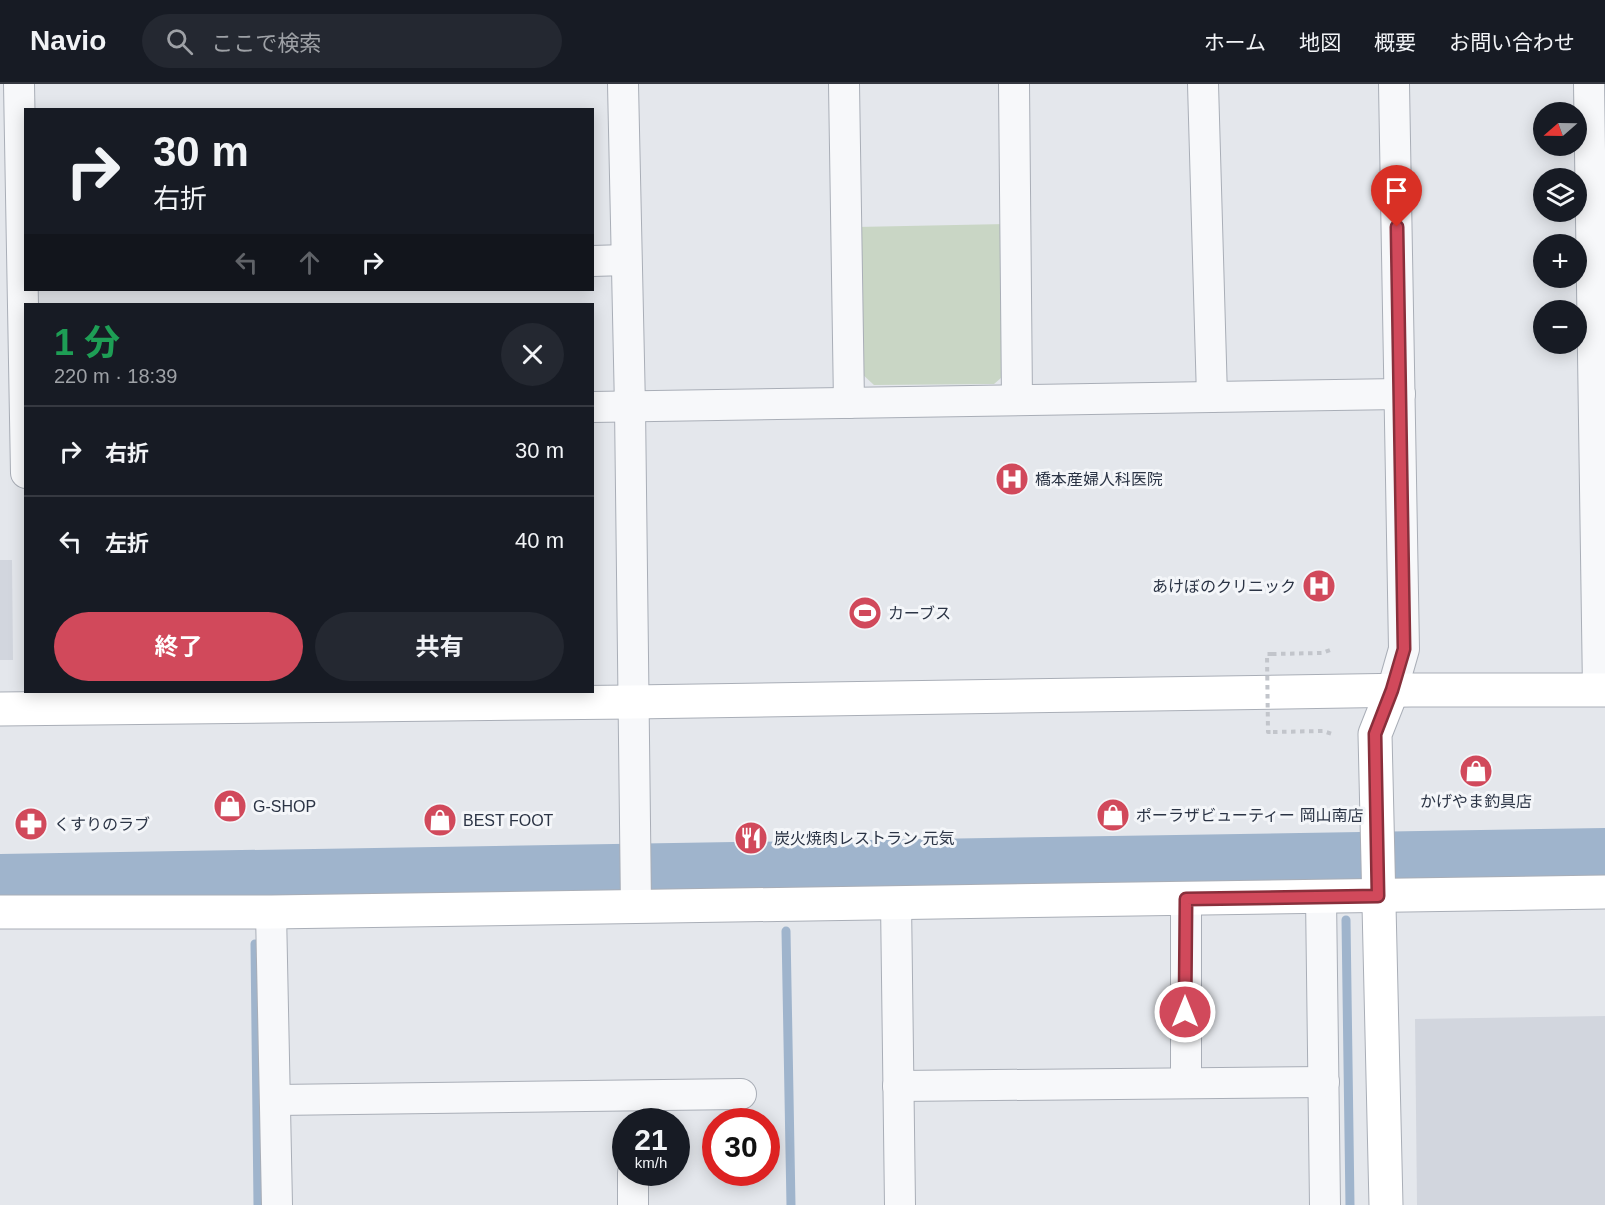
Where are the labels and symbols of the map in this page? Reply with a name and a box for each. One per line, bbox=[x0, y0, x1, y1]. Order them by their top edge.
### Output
north arrow bbox=[1533, 102, 1587, 156]
pin bbox=[1371, 165, 1422, 227]
hospital icon: 橋本産婦人科医院 bbox=[994, 461, 1030, 497]
place label: 橋本産婦人科医院 bbox=[1035, 471, 1163, 488]
hospital icon: あけぼのクリニック bbox=[1301, 568, 1337, 604]
place label: あけぼのクリニック bbox=[1152, 578, 1296, 595]
sports icon: カーブス bbox=[847, 595, 883, 631]
place label: カーブス bbox=[888, 605, 951, 622]
shop icon: かげやま釣具店 bbox=[1458, 753, 1494, 789]
shop icon: G-SHOP bbox=[212, 788, 248, 824]
place label: かげやま釣具店 bbox=[1420, 793, 1532, 810]
shop icon: ポーラザビューティー 岡山南店 bbox=[1095, 797, 1131, 833]
place label: G-SHOP bbox=[253, 798, 316, 815]
shop icon: BEST FOOT bbox=[422, 802, 458, 838]
pharmacy icon: くすりのラブ bbox=[13, 806, 49, 842]
place label: ポーラザビューティー 岡山南店 bbox=[1136, 807, 1364, 824]
place label: BEST FOOT bbox=[463, 812, 554, 829]
place label: くすりのラブ bbox=[54, 816, 150, 833]
restaurant icon: 炭火焼肉レストラン 元気 bbox=[733, 820, 769, 856]
place label: 炭火焼肉レストラン 元気 bbox=[774, 830, 954, 847]
position arrow bbox=[1153, 980, 1217, 1044]
speed limit sign: 30 bbox=[702, 1108, 780, 1186]

